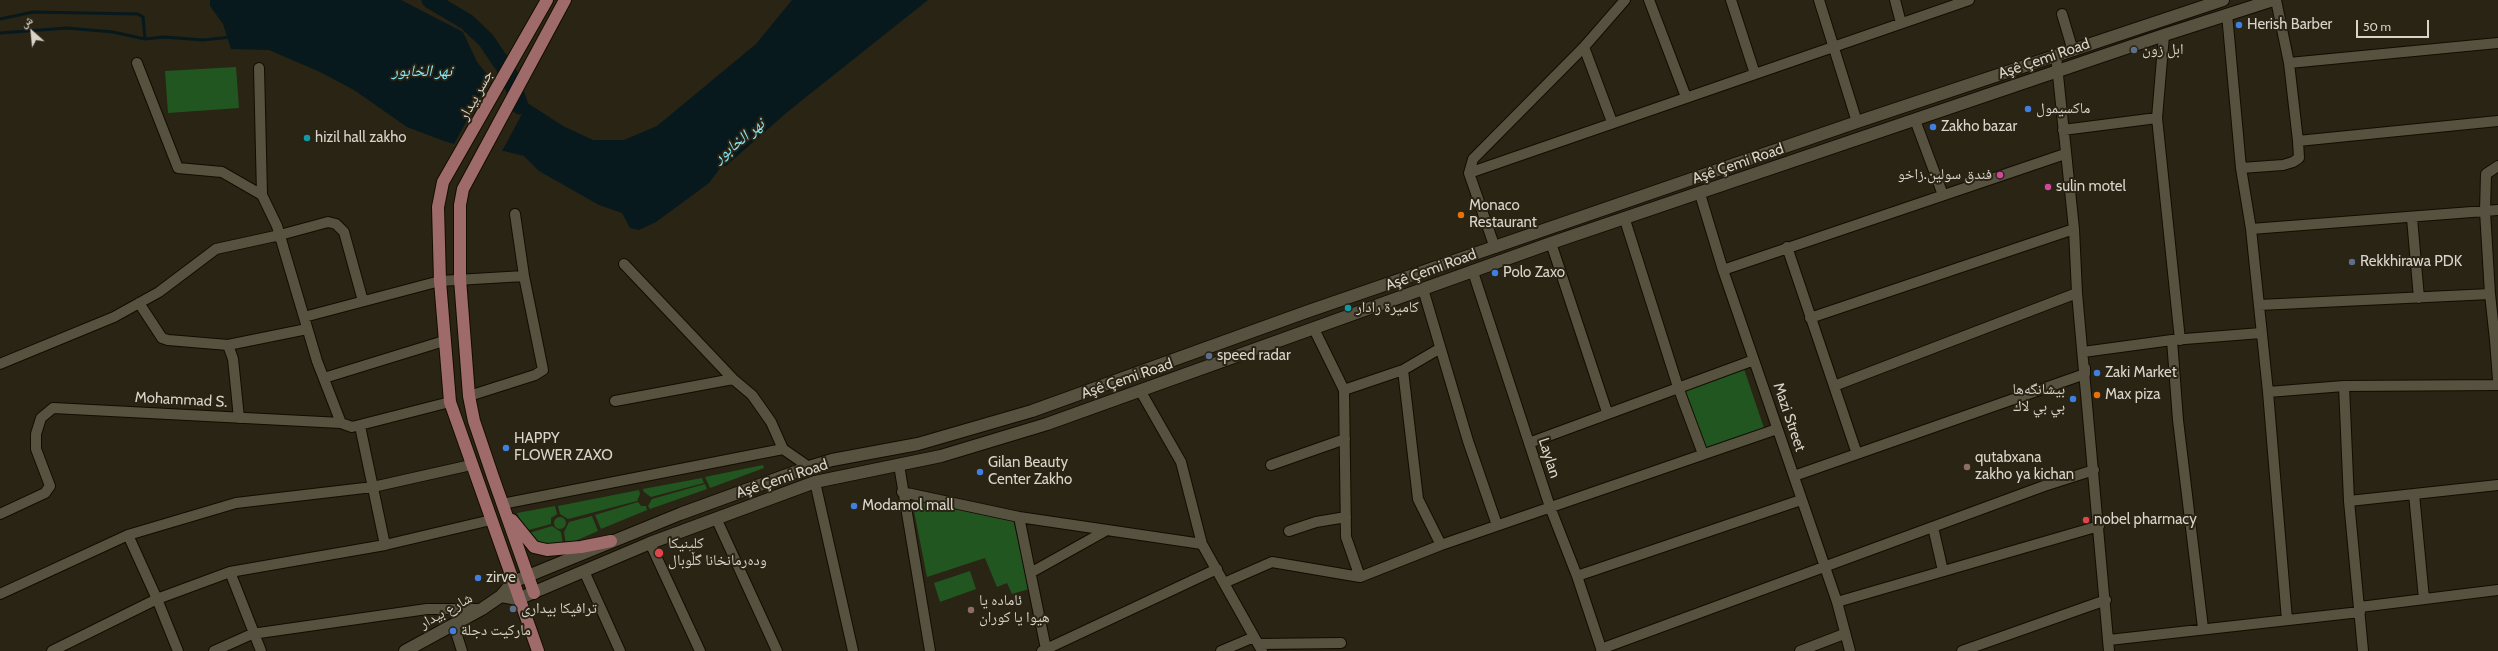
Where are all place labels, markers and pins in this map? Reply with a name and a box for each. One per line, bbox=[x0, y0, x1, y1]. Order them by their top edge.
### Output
place label: Herish Barber bbox=[2247, 16, 2332, 34]
marker: Herish Barber bbox=[2234, 20, 2244, 30]
place label: ابل زون bbox=[2142, 41, 2184, 59]
marker: ابل زون bbox=[2129, 45, 2139, 55]
place label: ماكسيمول bbox=[2036, 100, 2090, 118]
marker: ماكسيمول bbox=[2023, 104, 2033, 114]
place label: Zakho bazar bbox=[1941, 118, 2017, 136]
marker: Zakho bazar bbox=[1928, 122, 1938, 132]
place label: hizil hall zakho bbox=[315, 129, 407, 147]
marker: hizil hall zakho bbox=[302, 133, 312, 143]
place label: فندق سولين.زاخو bbox=[1898, 166, 1992, 184]
marker: فندق سولين.زاخو bbox=[1995, 170, 2005, 180]
place label: sulin motel bbox=[2056, 178, 2126, 196]
marker: sulin motel bbox=[2043, 182, 2053, 192]
place label: Monaco Restaurant bbox=[1469, 197, 1537, 232]
marker: Monaco Restaurant bbox=[1456, 210, 1466, 220]
place label: Rekkhirawa PDK bbox=[2360, 253, 2462, 271]
marker: Rekkhirawa PDK bbox=[2347, 257, 2357, 267]
place label: Polo Zaxo bbox=[1503, 264, 1565, 282]
marker: Polo Zaxo bbox=[1490, 268, 1500, 278]
place label: كاميرة رادار bbox=[1356, 299, 1419, 317]
marker: كاميرة رادار bbox=[1343, 303, 1353, 313]
place label: speed radar bbox=[1217, 347, 1291, 365]
marker: speed radar bbox=[1204, 351, 1214, 361]
place label: Zaki Market bbox=[2105, 364, 2177, 382]
marker: Zaki Market bbox=[2092, 368, 2102, 378]
place label: بيشانگه‌ها بي بي لاك bbox=[2013, 381, 2065, 416]
place label: Max piza bbox=[2105, 386, 2161, 404]
marker: Max piza bbox=[2092, 390, 2102, 400]
marker: بيشانگه‌ها بي بي لاك bbox=[2068, 394, 2078, 404]
place label: HAPPY FLOWER ZAXO bbox=[514, 430, 613, 465]
marker: HAPPY FLOWER ZAXO bbox=[501, 443, 511, 453]
place label: qutabxana zakho ya kichan bbox=[1975, 449, 2074, 484]
place label: Gilan Beauty Center Zakho bbox=[988, 454, 1072, 489]
marker: qutabxana zakho ya kichan bbox=[1962, 462, 1972, 472]
marker: Gilan Beauty Center Zakho bbox=[975, 467, 985, 477]
place label: Modamol mall bbox=[862, 497, 954, 515]
marker: Modamol mall bbox=[849, 501, 859, 511]
place label: nobel pharmacy bbox=[2094, 511, 2197, 529]
marker: nobel pharmacy bbox=[2081, 515, 2091, 525]
place label: کلینیکا ودەرمانخانا گڵوبال bbox=[668, 535, 767, 570]
marker: کلینیکا ودەرمانخانا گڵوبال bbox=[653, 547, 665, 559]
place label: zirve bbox=[486, 569, 516, 587]
marker: zirve bbox=[473, 573, 483, 583]
place label: ئاماده یا هیوا یا کوران bbox=[979, 592, 1050, 627]
place label: ترافيكا بيدارى bbox=[521, 600, 597, 618]
marker: ترافيكا بيدارى bbox=[508, 604, 518, 614]
marker: ئاماده یا هیوا یا کوران bbox=[966, 605, 976, 615]
place label: ماركيت دجلة bbox=[461, 622, 531, 640]
marker: ماركيت دجلة bbox=[448, 626, 458, 636]

